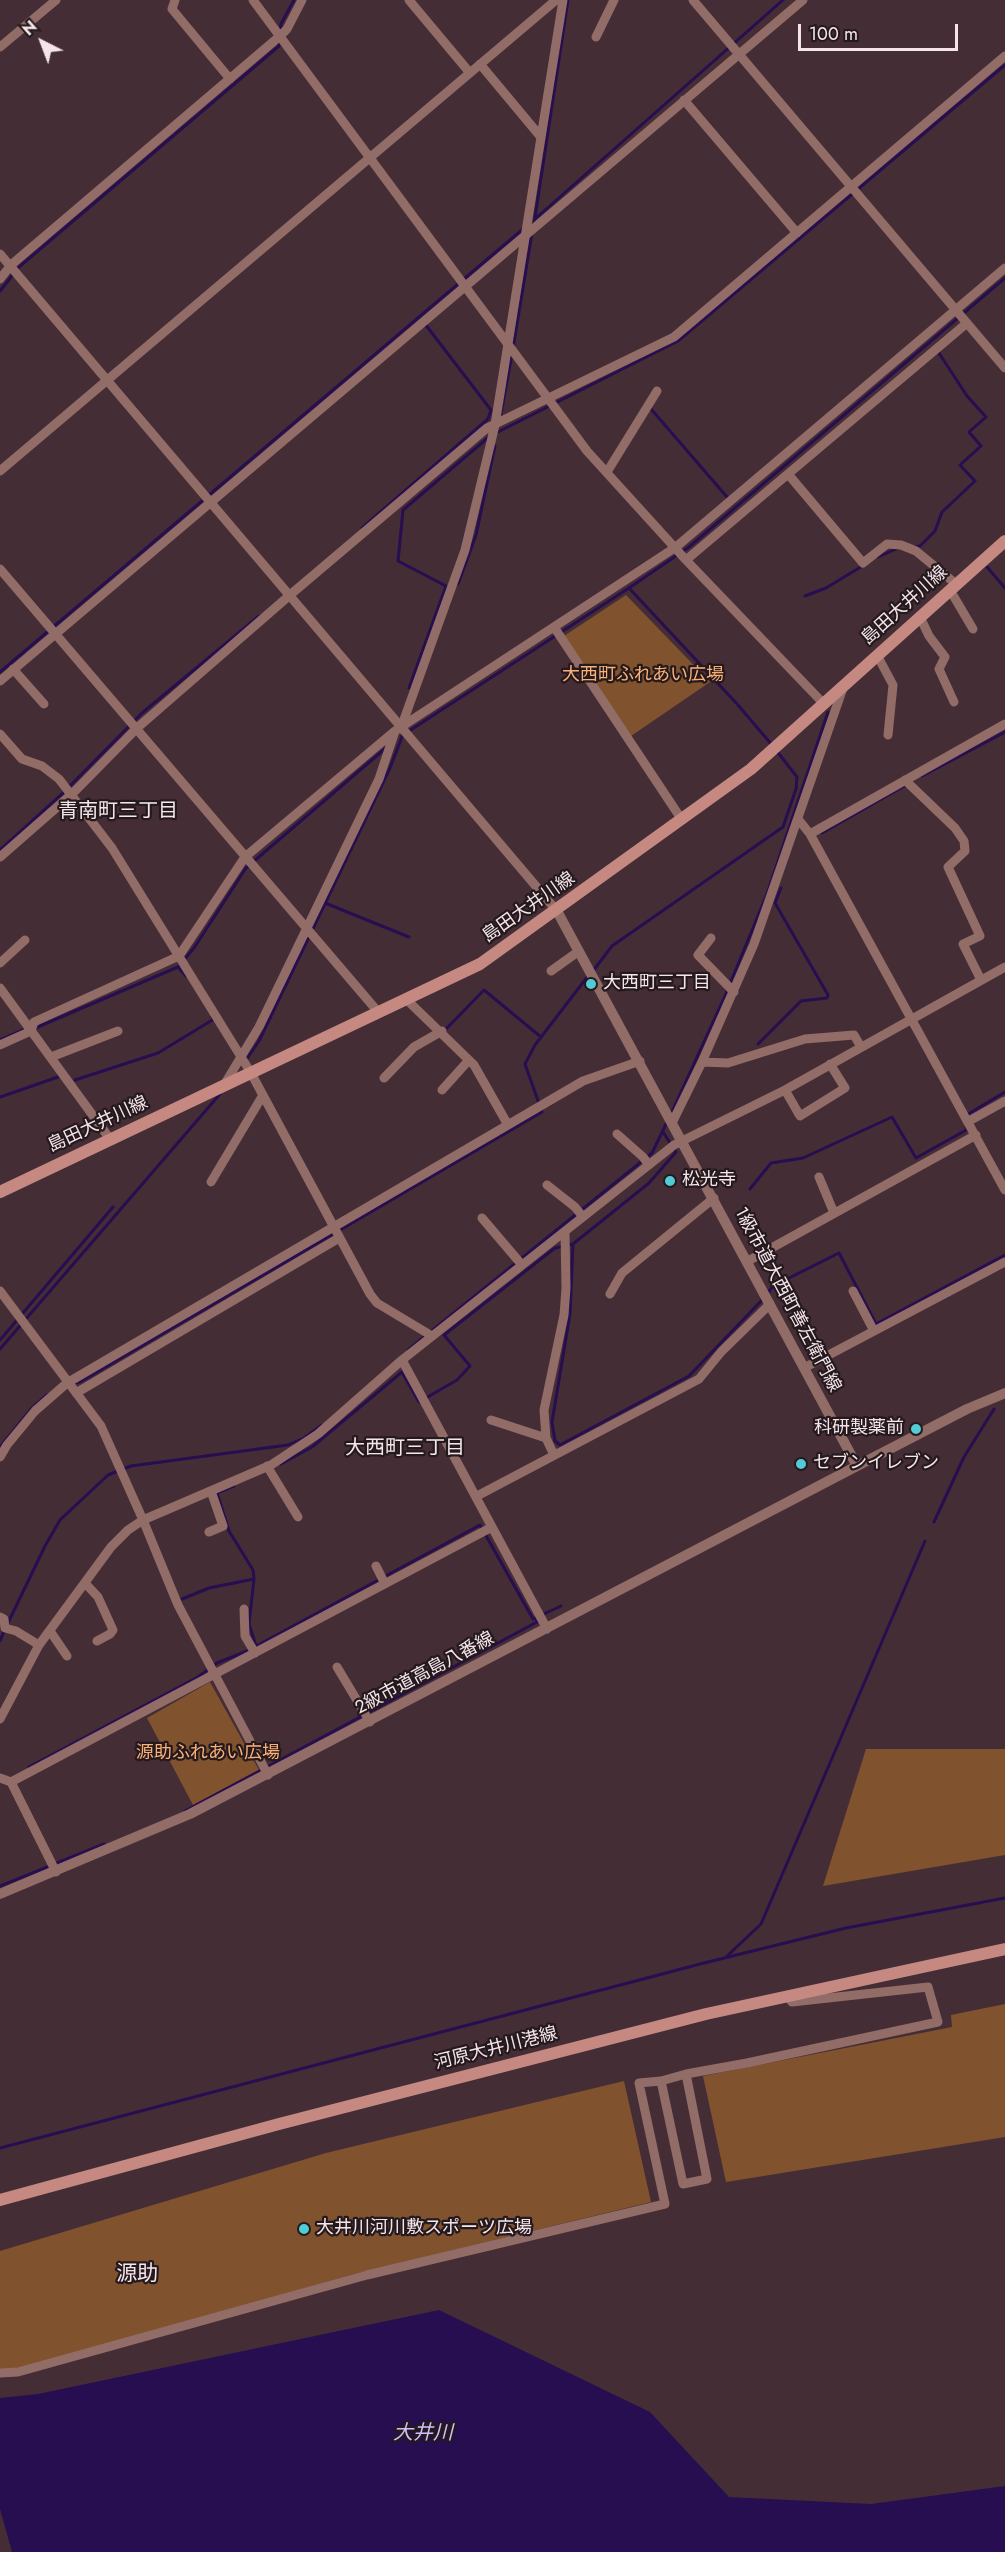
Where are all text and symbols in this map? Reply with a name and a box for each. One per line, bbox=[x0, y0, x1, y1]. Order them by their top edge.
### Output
north arrow bbox=[12, 12, 72, 72]
scale bar bbox=[801, 12, 962, 50]
text: N bbox=[17, 15, 42, 41]
text: 100 m bbox=[809, 21, 858, 47]
street label: 島田大井川線 bbox=[858, 562, 952, 650]
park label: 大西町ふれあい広場 bbox=[562, 665, 724, 687]
district label: 青南町三丁目 bbox=[58, 800, 178, 824]
street label: 島田大井川線 bbox=[479, 868, 579, 948]
place label: 大西町三丁目 bbox=[603, 973, 711, 995]
marker: 大西町三丁目 bbox=[584, 977, 598, 991]
street label: 島田大井川線 bbox=[44, 1092, 152, 1158]
place label: 松光寺 bbox=[682, 1170, 736, 1192]
marker: 松光寺 bbox=[663, 1174, 677, 1188]
street label: 1級市道大西町善左衛門線 bbox=[729, 1204, 845, 1396]
place label: 科研製薬前 bbox=[814, 1418, 904, 1440]
marker: 科研製薬前 bbox=[909, 1422, 923, 1436]
district label: 大西町三丁目 bbox=[345, 1437, 465, 1461]
place label: セブンイレブン bbox=[813, 1453, 939, 1475]
marker: セブンイレブン bbox=[794, 1457, 808, 1471]
street label: 2級市道高島八番線 bbox=[352, 1628, 498, 1720]
park label: 源助ふれあい広場 bbox=[136, 1743, 280, 1765]
street label: 河原大井川港線 bbox=[432, 2023, 560, 2075]
place label: 大井川河川敷スポーツ広場 bbox=[316, 2218, 532, 2240]
marker: 大井川河川敷スポーツ広場 bbox=[297, 2222, 311, 2236]
district label: 源助 bbox=[116, 2262, 158, 2288]
water label: 大井川 bbox=[393, 2422, 453, 2446]

